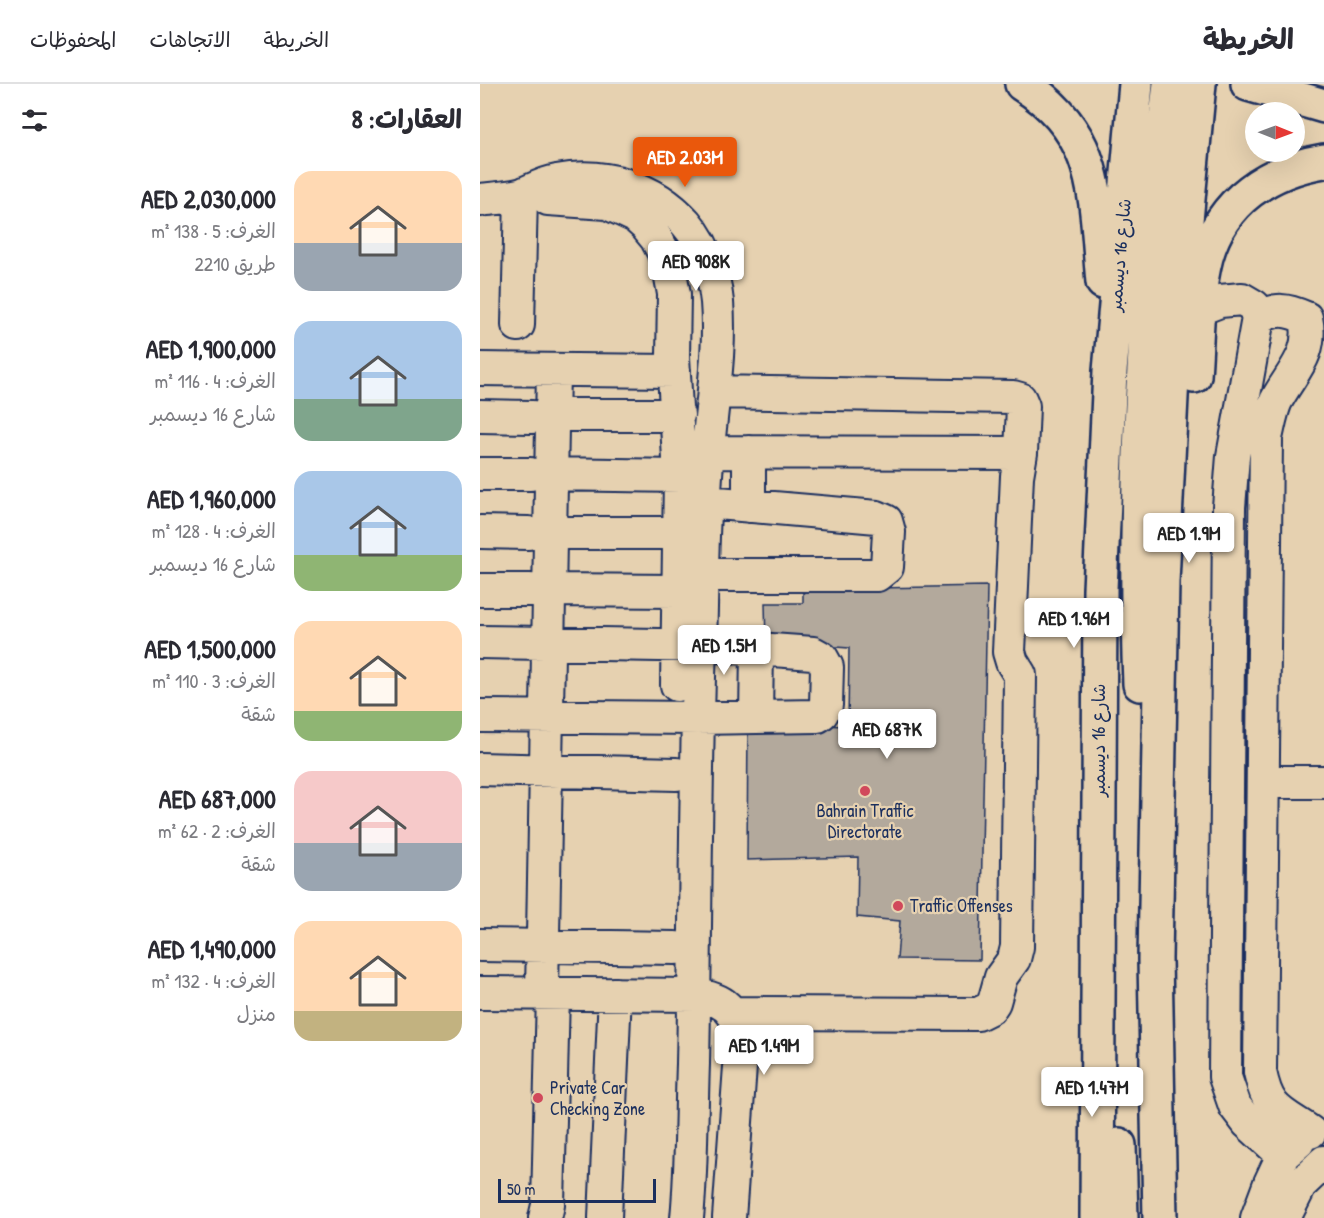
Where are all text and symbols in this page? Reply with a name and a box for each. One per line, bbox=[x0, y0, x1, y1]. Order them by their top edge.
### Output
text: الخريطة bbox=[1203, 20, 1294, 58]
text: المحفوظات bbox=[30, 25, 116, 54]
text: الاتجاهات bbox=[149, 25, 231, 54]
text: الخريطة bbox=[264, 25, 329, 54]
text: العقارات: 8 bbox=[352, 101, 462, 136]
north arrow bbox=[1245, 102, 1305, 162]
map controls bbox=[1245, 102, 1305, 162]
icon: filters bbox=[18, 104, 51, 137]
pin: AED 2.03M bbox=[616, 137, 754, 188]
text: AED 2.03M bbox=[647, 143, 723, 170]
text: AED 2,030,000 bbox=[141, 181, 276, 216]
icon: home bbox=[342, 195, 414, 267]
street label: شارع 16 ديسمبر bbox=[1102, 198, 1137, 314]
text: الغرف: 5 · 138 m² bbox=[151, 217, 276, 244]
pin: AED 908K bbox=[634, 241, 758, 292]
text: AED 908K bbox=[662, 247, 730, 274]
text: طريق 2210 bbox=[194, 250, 276, 277]
text: AED 1,900,000 bbox=[146, 331, 276, 366]
icon: home bbox=[342, 345, 414, 417]
text: الغرف: 4 · 116 m² bbox=[155, 367, 276, 394]
text: شارع 16 ديسمبر bbox=[150, 400, 276, 427]
text: AED 1,960,000 bbox=[147, 481, 276, 516]
icon: home bbox=[342, 495, 414, 567]
pin: AED 1.9M bbox=[1127, 513, 1251, 564]
text: الغرف: 4 · 128 m² bbox=[152, 517, 276, 544]
text: AED 1.9M bbox=[1157, 519, 1221, 546]
text: شارع 16 ديسمبر bbox=[150, 550, 276, 577]
pin: AED 1.96M bbox=[1005, 598, 1143, 649]
text: AED 1.96M bbox=[1038, 604, 1110, 631]
pin: AED 1.5M bbox=[662, 625, 786, 676]
text: AED 1,500,000 bbox=[144, 631, 276, 666]
text: AED 1.5M bbox=[692, 631, 756, 658]
icon: home bbox=[342, 645, 414, 717]
text: الغرف: 3 · 110 m² bbox=[152, 667, 276, 694]
street label: شارع 16 ديسمبر bbox=[1086, 683, 1111, 799]
text: شقة bbox=[241, 700, 276, 727]
pin: AED 687K bbox=[825, 709, 949, 760]
text: AED 687K bbox=[852, 715, 922, 742]
text: AED 687,000 bbox=[159, 781, 276, 816]
marker: Bahrain Traffic Directorate bbox=[858, 784, 872, 798]
icon: home bbox=[342, 795, 414, 867]
place label: Bahrain Traffic Directorate bbox=[817, 798, 913, 844]
text: الغرف: 2 · 62 m² bbox=[158, 817, 276, 844]
text: شقة bbox=[241, 850, 276, 877]
place label: Traffic Offenses bbox=[910, 893, 1013, 918]
marker: Traffic Offenses bbox=[891, 899, 905, 913]
text: AED 1,490,000 bbox=[148, 931, 276, 966]
icon: home bbox=[342, 945, 414, 1017]
text: الغرف: 4 · 132 m² bbox=[152, 967, 276, 994]
text: منزل bbox=[237, 1000, 276, 1027]
pin: AED 1.49M bbox=[695, 1025, 833, 1076]
text: AED 1.49M bbox=[729, 1031, 799, 1058]
pin: AED 1.47M bbox=[1023, 1067, 1161, 1118]
text: AED 1.47M bbox=[1055, 1073, 1129, 1100]
place label: Private Car Checking Zone bbox=[550, 1075, 645, 1121]
marker: Private Car Checking Zone bbox=[531, 1091, 545, 1105]
scale bar bbox=[498, 1176, 656, 1204]
text: 50 m bbox=[507, 1178, 536, 1200]

